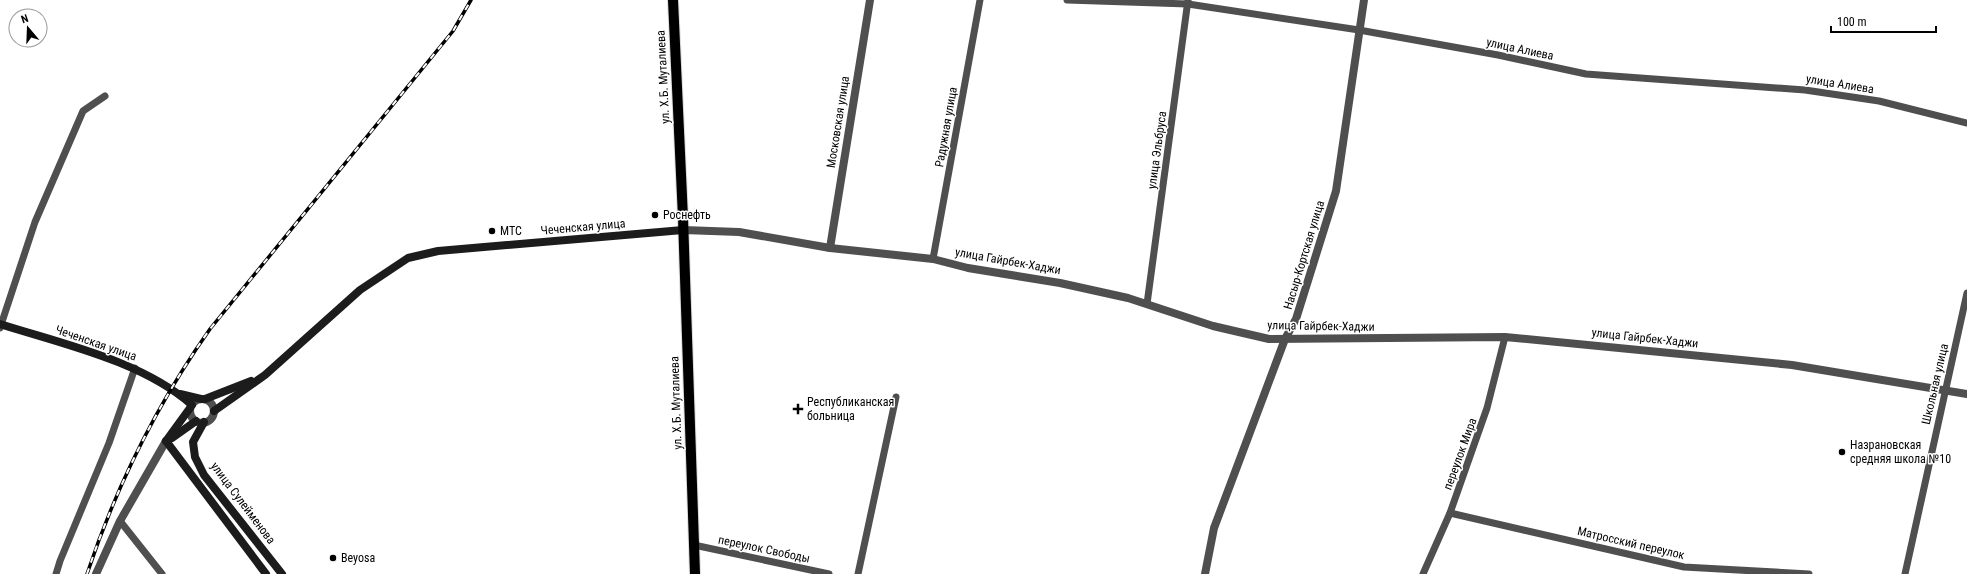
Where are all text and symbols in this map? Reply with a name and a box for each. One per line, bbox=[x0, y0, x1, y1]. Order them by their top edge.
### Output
north arrow bbox=[8, 8, 48, 48]
scale bar bbox=[1831, 8, 1936, 34]
text: N bbox=[20, 12, 30, 26]
text: 100 m bbox=[1837, 15, 1867, 29]
street label: ул. Х.Б. Муталиева bbox=[654, 30, 672, 124]
street label: улица Алиева bbox=[1485, 35, 1555, 63]
street label: улица Алиева bbox=[1805, 72, 1875, 96]
street label: Московская улица bbox=[824, 75, 852, 169]
street label: Радужная улица bbox=[932, 86, 960, 168]
street label: улица Эльбруса bbox=[1145, 110, 1169, 190]
street label: Насыр-Кортская улица bbox=[1281, 199, 1327, 311]
place label: Роснефть bbox=[663, 208, 711, 222]
marker: Роснефть bbox=[650, 210, 660, 220]
street label: Чеченская улица bbox=[540, 216, 626, 238]
place label: МТС bbox=[500, 224, 522, 238]
marker: МТС bbox=[487, 226, 497, 236]
street label: улица Гайрбек-Хаджи bbox=[954, 245, 1062, 277]
street label: улица Гайрбек-Хаджи bbox=[1267, 318, 1375, 334]
street label: Чеченская улица bbox=[54, 323, 139, 364]
street label: улица Гайрбек-Хаджи bbox=[1591, 325, 1699, 351]
street label: Школьная улица bbox=[1919, 342, 1951, 426]
street label: ул. Х.Б. Муталиева bbox=[667, 356, 685, 450]
place label: Республиканская больница bbox=[807, 395, 894, 423]
marker: Республиканская больница bbox=[792, 403, 804, 415]
street label: переулок Мира bbox=[1441, 416, 1480, 492]
place label: Назрановская средняя школа №10 bbox=[1850, 438, 1951, 466]
marker: Назрановская средняя школа №10 bbox=[1837, 447, 1847, 457]
street label: улица Сулейменова bbox=[208, 459, 278, 547]
street label: Матросский переулок bbox=[1576, 524, 1686, 562]
street label: переулок Свободы bbox=[717, 532, 811, 566]
place label: Beyosa bbox=[341, 551, 376, 565]
marker: Beyosa bbox=[328, 553, 338, 563]

